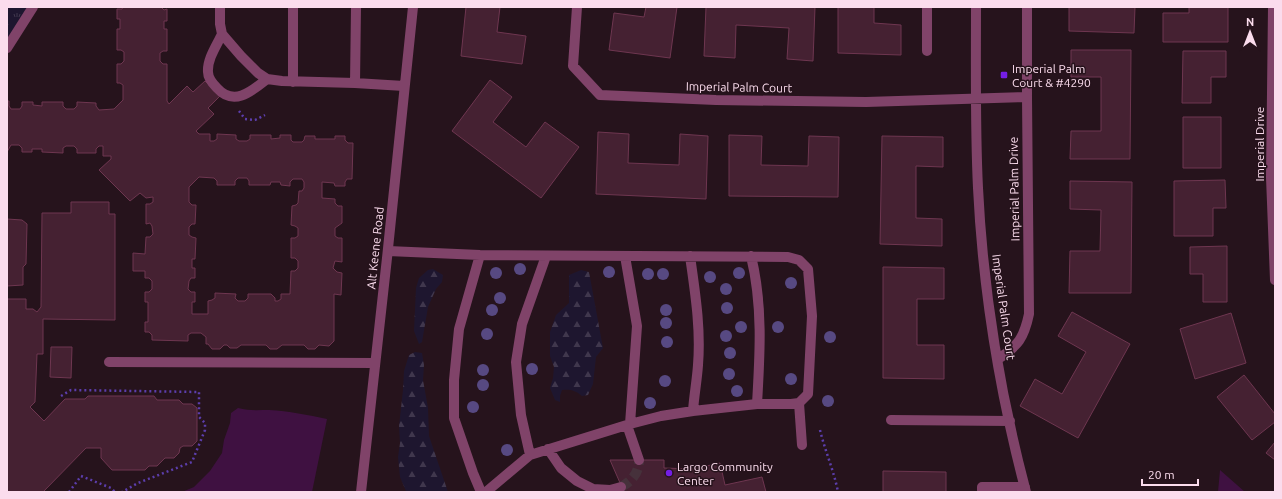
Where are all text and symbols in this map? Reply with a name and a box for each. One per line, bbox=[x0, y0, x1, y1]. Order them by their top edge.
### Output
north arrow bbox=[1230, 12, 1270, 52]
text: N bbox=[1246, 16, 1254, 28]
place label: Imperial Palm Court & #4290 bbox=[1012, 62, 1091, 89]
marker: Imperial Palm Court & #4290 bbox=[999, 70, 1009, 80]
street label: Imperial Palm Court bbox=[686, 80, 793, 94]
street label: Imperial Drive bbox=[1253, 107, 1266, 181]
street label: Imperial Palm Drive bbox=[1007, 137, 1021, 241]
street label: Alt Keene Road bbox=[364, 206, 386, 290]
street label: Imperial Palm Court bbox=[990, 253, 1018, 361]
place label: Largo Community Center bbox=[677, 460, 773, 487]
scale bar bbox=[1142, 461, 1198, 487]
marker: Largo Community Center bbox=[664, 468, 674, 478]
text: 20 m bbox=[1148, 468, 1175, 481]

